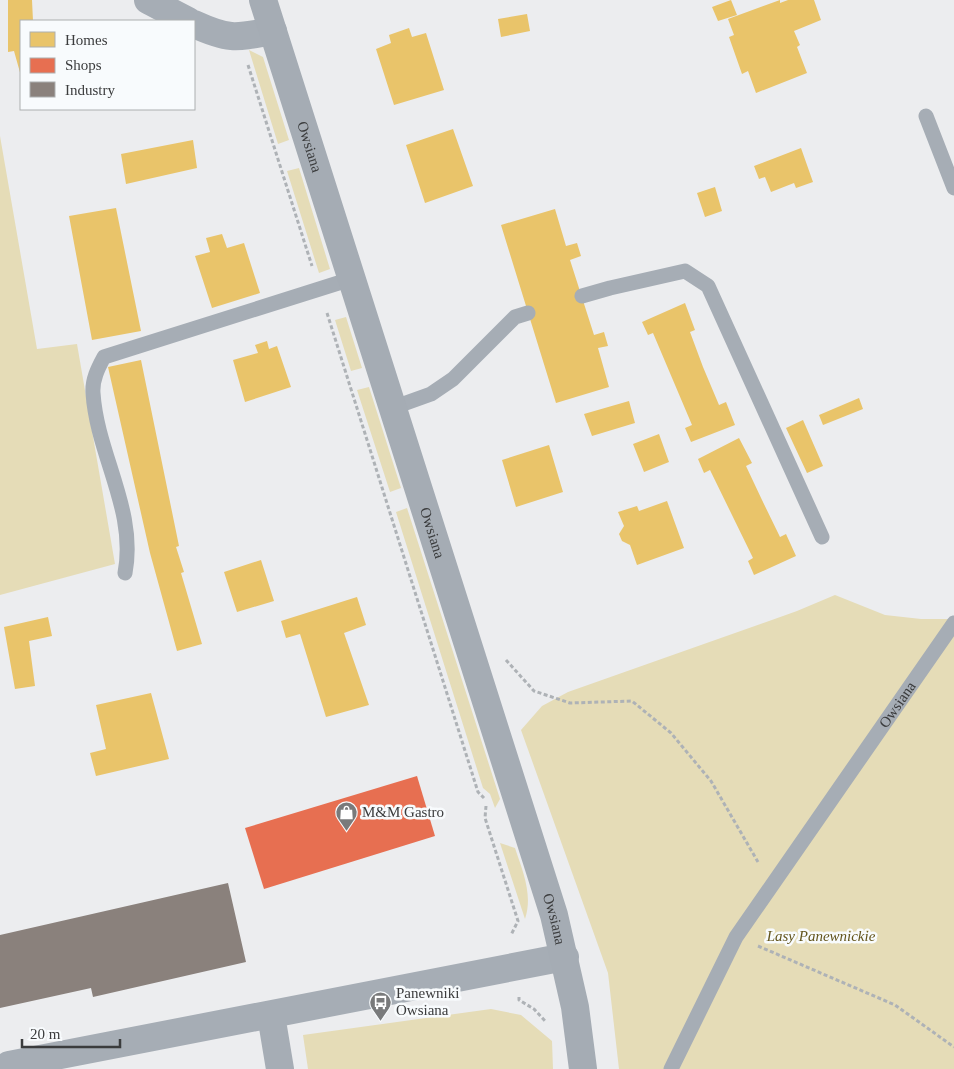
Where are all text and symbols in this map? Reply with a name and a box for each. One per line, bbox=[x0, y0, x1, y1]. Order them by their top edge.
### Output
legend bbox=[20, 20, 195, 110]
text: Homes bbox=[65, 32, 108, 48]
text: Shops bbox=[65, 57, 102, 73]
text: Industry bbox=[65, 82, 115, 98]
street label: Owsiana bbox=[294, 119, 325, 175]
street label: Owsiana bbox=[417, 505, 448, 560]
street label: Owsiana bbox=[876, 678, 919, 731]
shop icon: M&M Gastro bbox=[334, 800, 358, 831]
place label: M&M Gastro bbox=[362, 804, 444, 820]
street label: Owsiana bbox=[540, 891, 569, 946]
park label: Lasy Panewnickie bbox=[766, 928, 876, 944]
place label: Panewniki Owsiana bbox=[396, 985, 459, 1018]
bus stop icon: Panewniki Owsiana bbox=[368, 990, 392, 1021]
scale bar bbox=[22, 1016, 120, 1048]
text: 20 m bbox=[30, 1026, 61, 1042]

